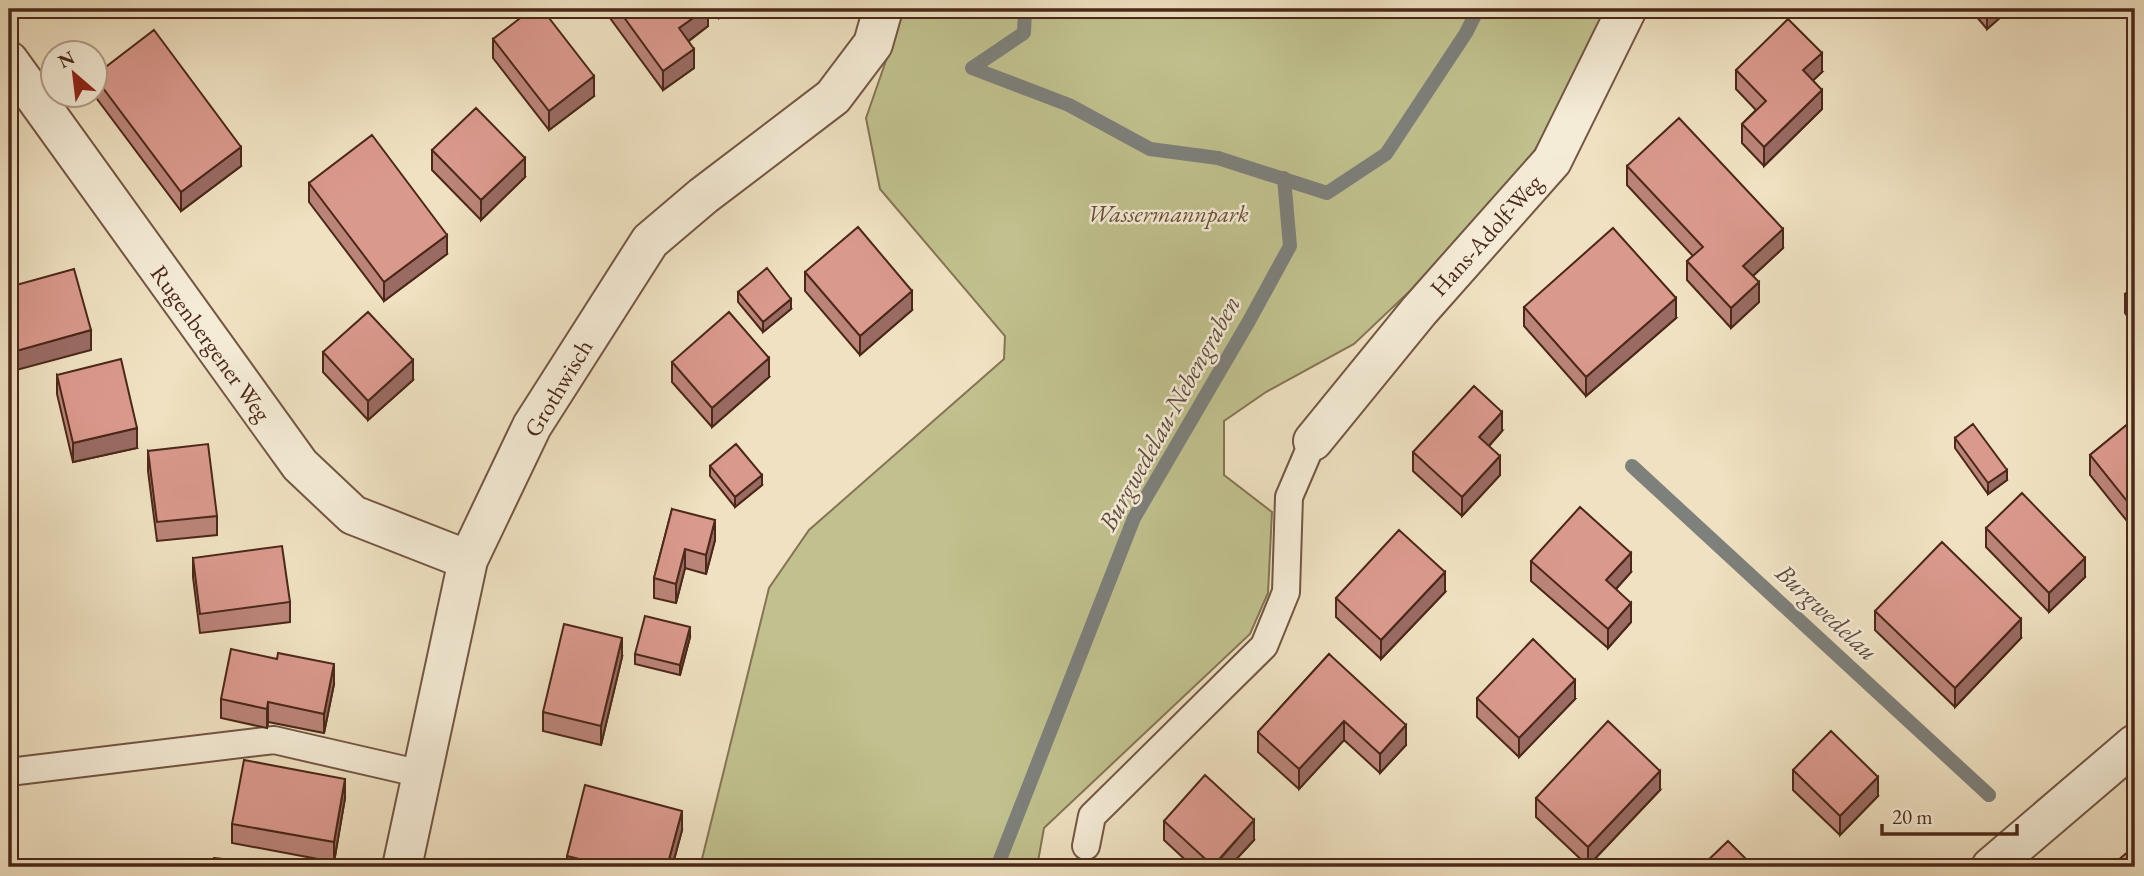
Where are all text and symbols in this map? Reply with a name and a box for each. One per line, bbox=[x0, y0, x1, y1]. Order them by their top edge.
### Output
north arrow bbox=[38, 38, 108, 108]
text: N bbox=[54, 44, 79, 74]
street label: Hans-Adolf-Weg bbox=[1423, 167, 1549, 303]
park label: Wassermannpark bbox=[1087, 198, 1249, 229]
street label: Rugenbergener Weg bbox=[144, 259, 279, 428]
water label: Burgwedelau-Nebengraben bbox=[1090, 289, 1248, 537]
street label: Grothwisch bbox=[517, 333, 599, 443]
water label: Burgwedelau bbox=[1768, 555, 1885, 668]
scale bar bbox=[1882, 792, 2016, 836]
text: 20 m bbox=[1892, 803, 1933, 830]

